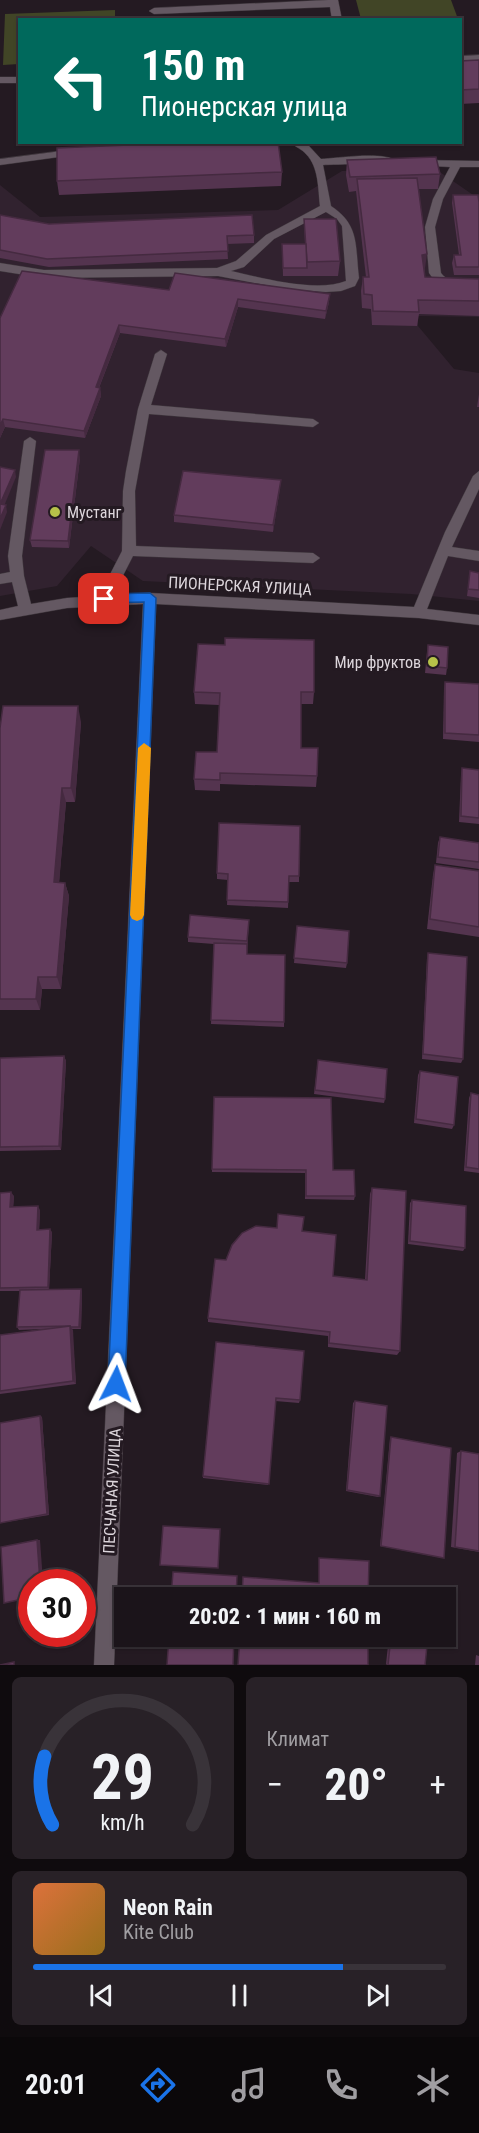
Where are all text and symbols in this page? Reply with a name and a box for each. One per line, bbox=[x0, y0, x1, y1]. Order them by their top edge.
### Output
text: 150 m bbox=[141, 41, 246, 90]
icon: left bbox=[42, 42, 120, 120]
text: Пионерская улица bbox=[141, 91, 348, 123]
place label: Мустанг bbox=[67, 503, 122, 522]
marker: Мустанг bbox=[48, 505, 62, 519]
pin bbox=[78, 573, 129, 624]
street label: ПИОНЕРСКАЯ УЛИЦА bbox=[168, 573, 312, 599]
icon: arrive bbox=[87, 582, 120, 615]
place label: Мир фруктов bbox=[334, 653, 421, 672]
marker: Мир фруктов bbox=[426, 655, 440, 669]
position arrow bbox=[84, 1352, 148, 1416]
street label: ПЕСЧАНАЯ УЛИЦА bbox=[99, 1428, 125, 1554]
speed limit sign: 30 bbox=[18, 1569, 96, 1647]
text: 20:02 · 1 мин · 160 m bbox=[189, 1604, 381, 1629]
text: Климат bbox=[267, 1727, 329, 1751]
text: 29 bbox=[91, 1741, 154, 1814]
text: 20° bbox=[325, 1758, 388, 1811]
text: − bbox=[267, 1765, 283, 1804]
text: + bbox=[430, 1765, 446, 1804]
text: km/h bbox=[101, 1810, 145, 1835]
text: Neon Rain bbox=[123, 1895, 213, 1920]
text: Kite Club bbox=[123, 1920, 194, 1944]
icon: previous bbox=[85, 1979, 118, 2012]
icon: pause bbox=[223, 1979, 256, 2012]
icon: next bbox=[361, 1979, 394, 2012]
icon: directions bbox=[137, 2064, 179, 2106]
icon: music bbox=[228, 2064, 270, 2106]
icon: phone bbox=[320, 2064, 362, 2106]
icon: climate bbox=[412, 2064, 454, 2106]
text: 20:01 bbox=[25, 2069, 87, 2101]

